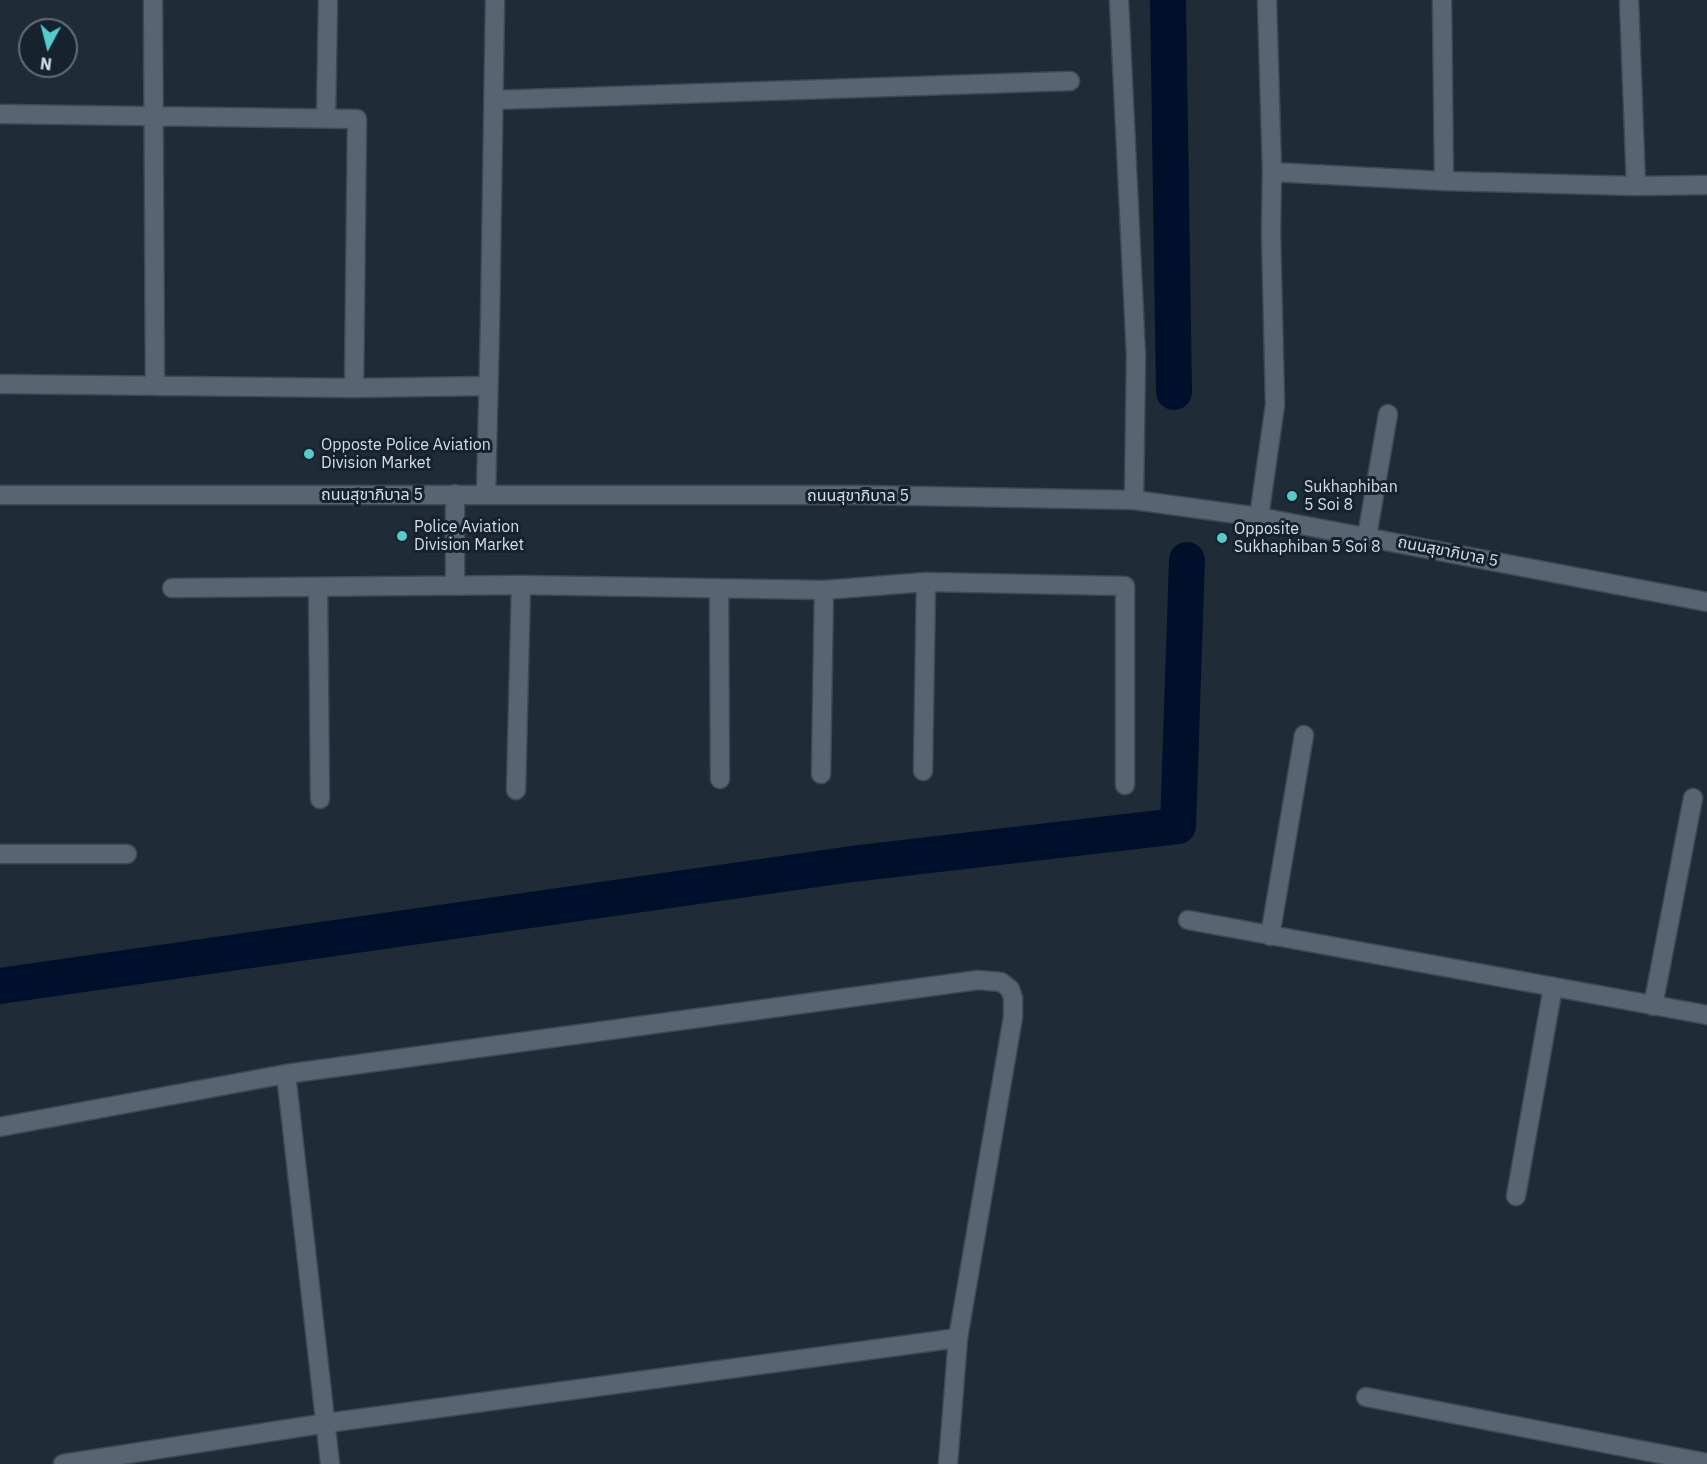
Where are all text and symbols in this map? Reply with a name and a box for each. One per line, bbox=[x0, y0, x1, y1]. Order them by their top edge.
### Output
north arrow bbox=[18, 18, 78, 78]
text: N bbox=[39, 53, 53, 75]
place label: Opposte Police Aviation Division Market bbox=[321, 435, 491, 473]
marker: Opposte Police Aviation Division Market bbox=[302, 447, 316, 461]
place label: Sukhaphiban 5 Soi 8 bbox=[1304, 477, 1398, 515]
street label: ถนนสุขาภิบาล 5 bbox=[321, 485, 423, 505]
street label: ถนนสุขาภิบาล 5 bbox=[807, 486, 909, 506]
marker: Sukhaphiban 5 Soi 8 bbox=[1285, 489, 1299, 503]
place label: Police Aviation Division Market bbox=[414, 517, 524, 555]
place label: Opposite Sukhaphiban 5 Soi 8 bbox=[1234, 519, 1381, 557]
marker: Police Aviation Division Market bbox=[395, 529, 409, 543]
marker: Opposite Sukhaphiban 5 Soi 8 bbox=[1215, 531, 1229, 545]
street label: ถนนสุขาภิบาล 5 bbox=[1396, 533, 1500, 571]

